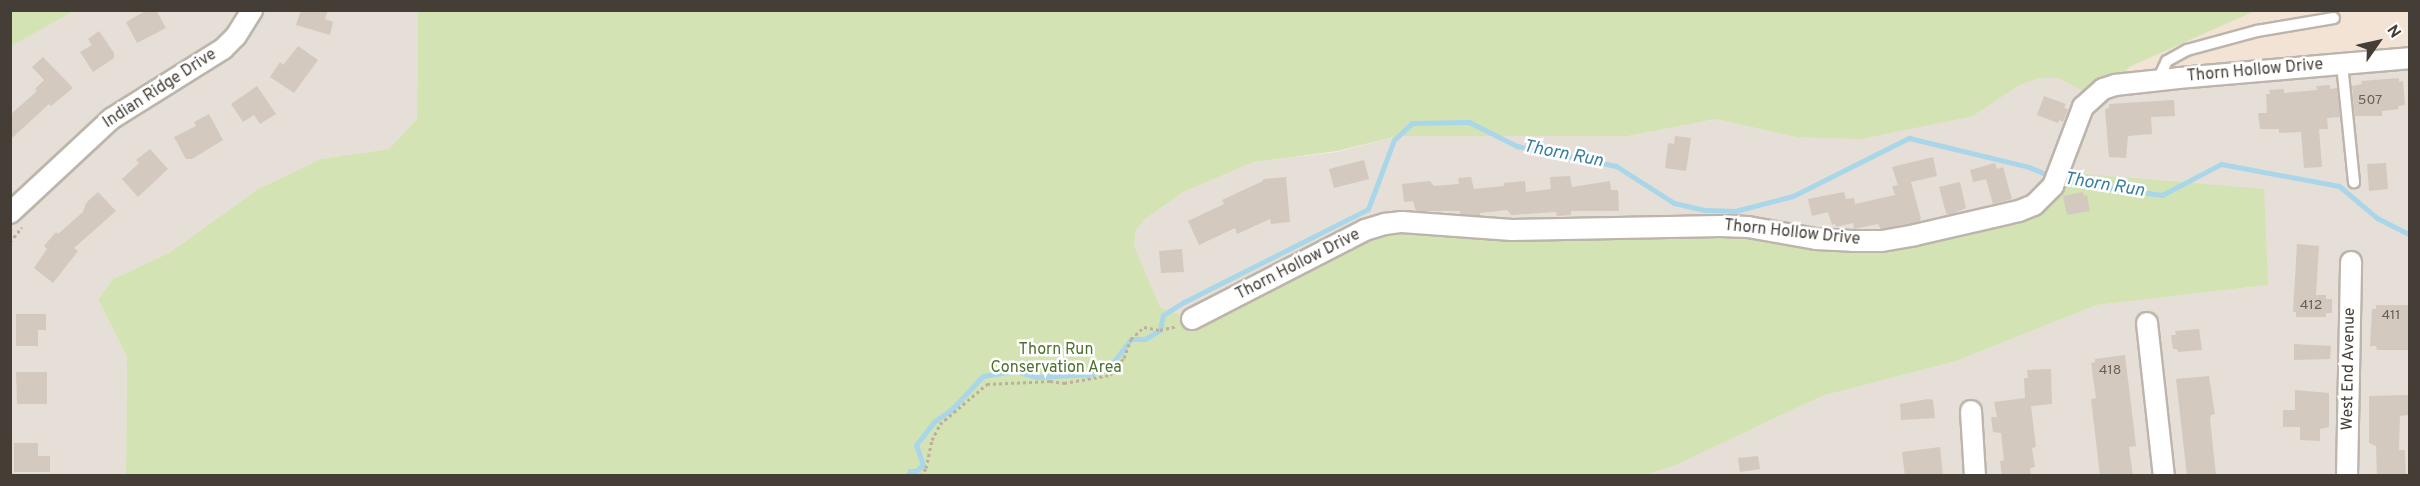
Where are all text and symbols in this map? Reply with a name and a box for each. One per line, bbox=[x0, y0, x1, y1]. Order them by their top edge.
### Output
north arrow bbox=[2348, 12, 2408, 72]
text: N bbox=[2381, 22, 2404, 42]
street label: Indian Ridge Drive bbox=[100, 45, 220, 133]
street label: Thorn Hollow Drive bbox=[2186, 55, 2324, 87]
house number: 507 bbox=[2358, 93, 2382, 109]
water label: Thorn Run bbox=[1521, 137, 1605, 173]
water label: Thorn Run bbox=[2062, 169, 2146, 203]
street label: Thorn Hollow Drive bbox=[1723, 216, 1861, 250]
street label: Thorn Hollow Drive bbox=[1233, 225, 1363, 305]
house number: 412 bbox=[2300, 298, 2322, 314]
street label: West End Avenue bbox=[2338, 307, 2360, 431]
house number: 411 bbox=[2381, 308, 2401, 324]
park label: Thorn Run Conservation Area bbox=[990, 340, 1122, 378]
house number: 418 bbox=[2099, 363, 2121, 379]

